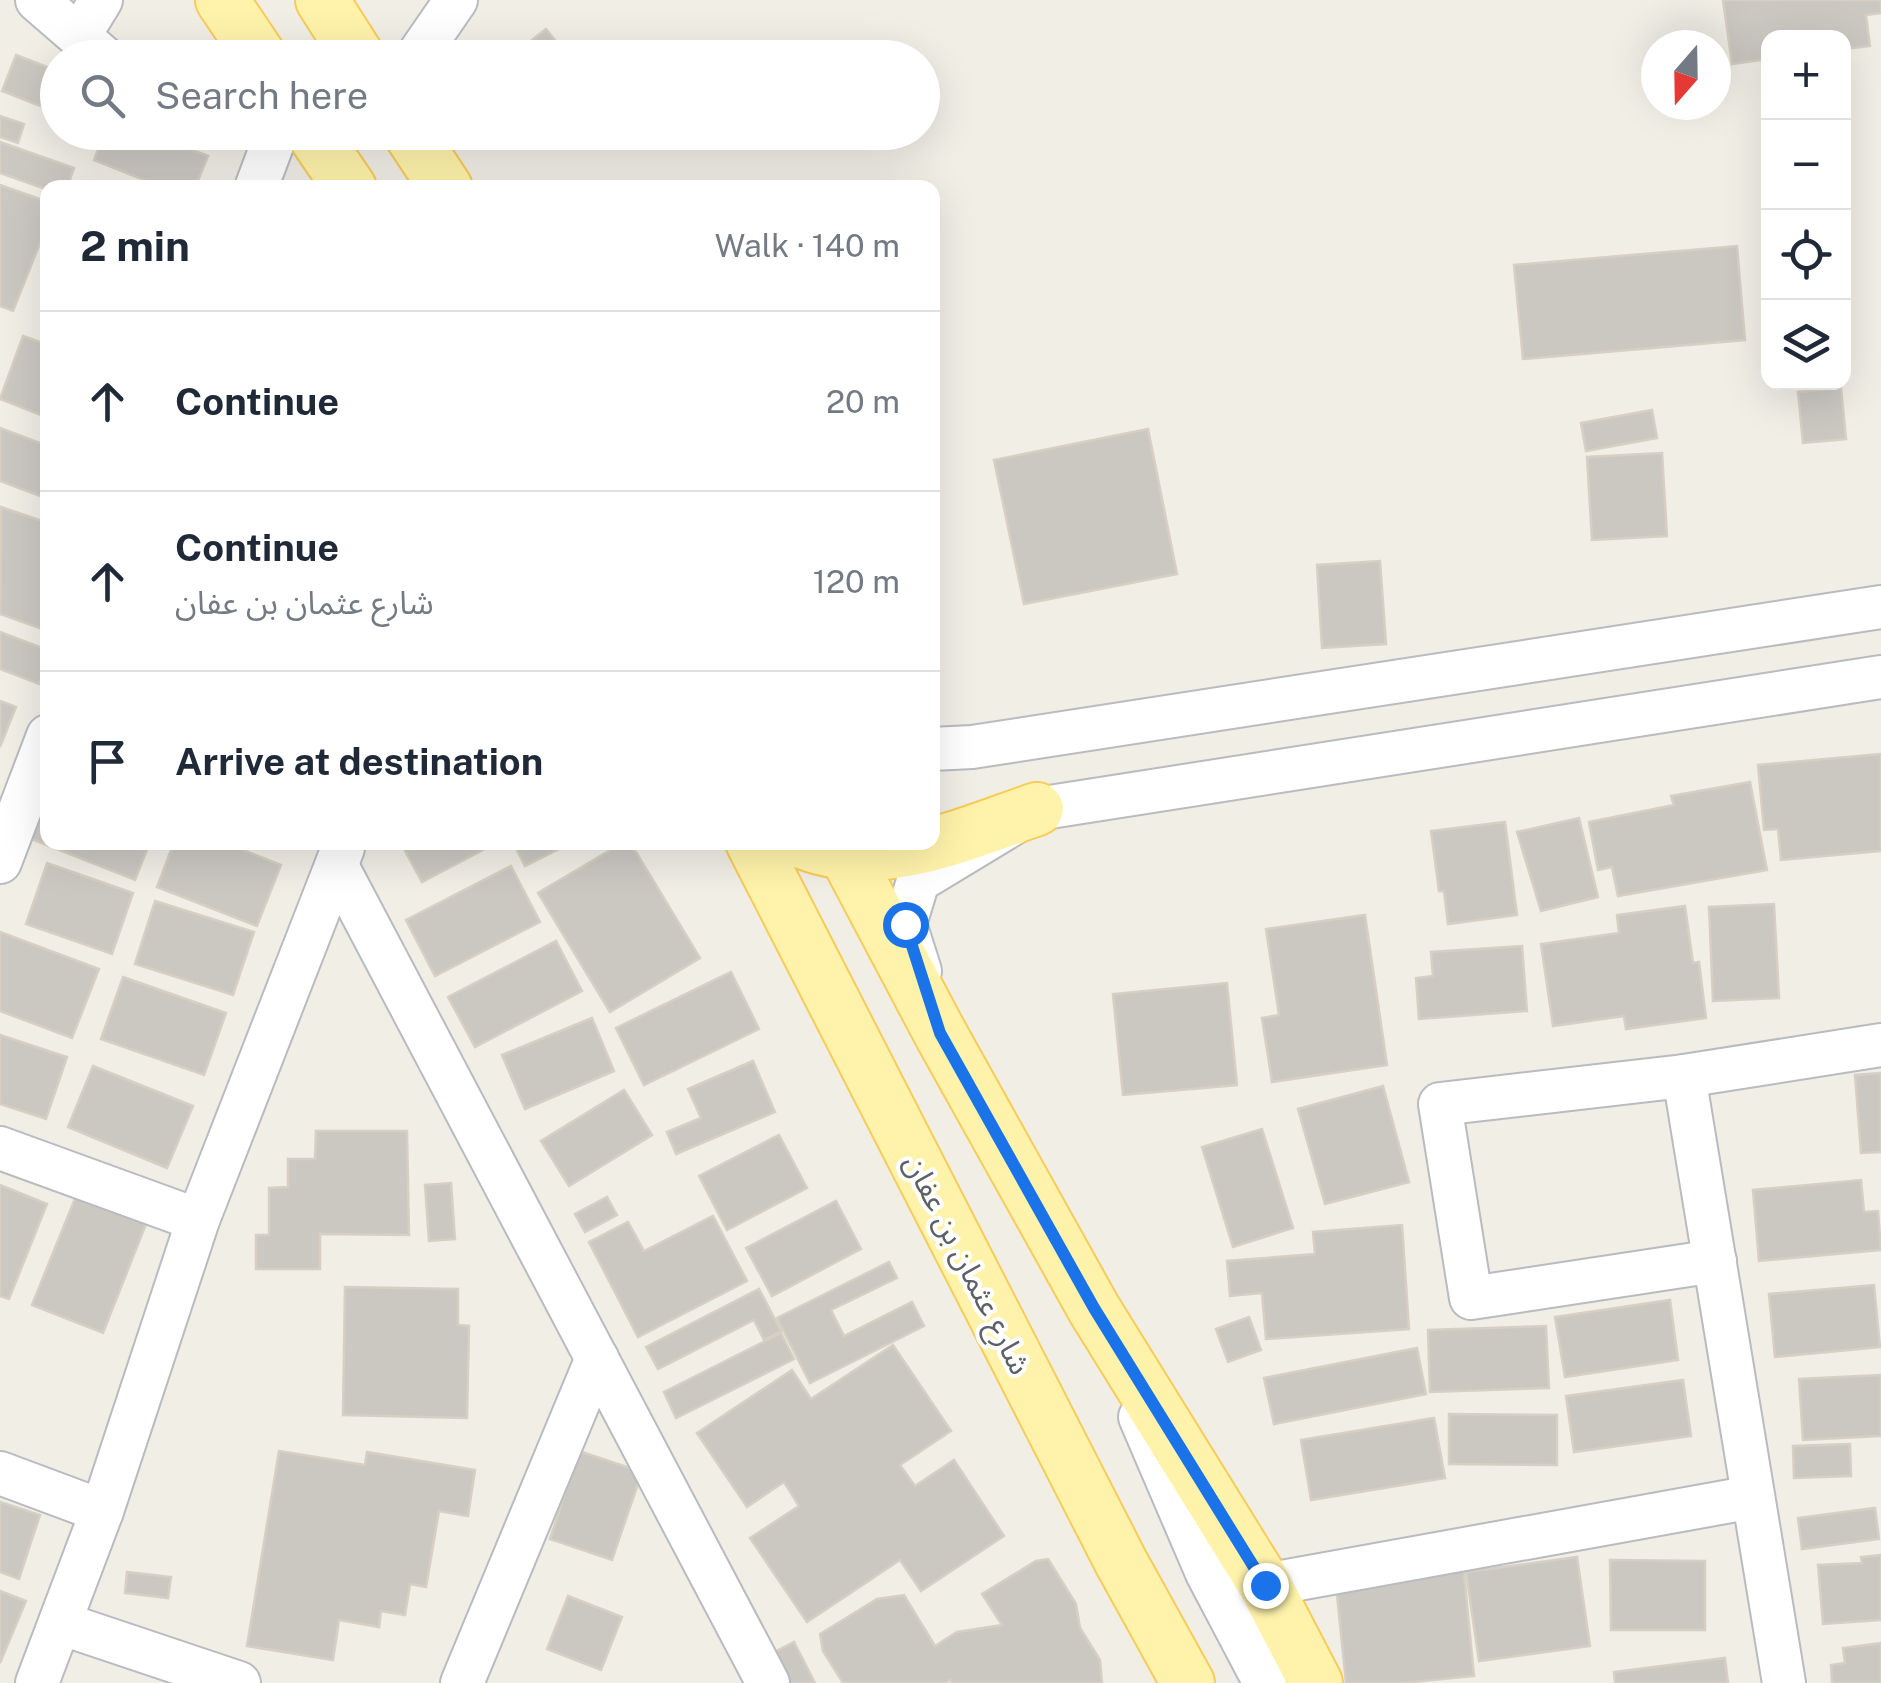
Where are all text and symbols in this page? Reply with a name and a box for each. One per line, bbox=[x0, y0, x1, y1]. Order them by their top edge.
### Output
north arrow bbox=[1641, 30, 1731, 120]
map controls bbox=[1761, 30, 1851, 390]
button: + bbox=[1761, 30, 1851, 120]
search box bbox=[40, 40, 940, 150]
icon: search bbox=[75, 68, 130, 123]
text: Search here bbox=[155, 73, 368, 118]
button: − bbox=[1761, 120, 1851, 210]
button: locate bbox=[1761, 210, 1851, 300]
text: 2 min bbox=[80, 221, 190, 270]
text: Walk · 140 m bbox=[715, 227, 900, 264]
button: layers bbox=[1761, 300, 1851, 390]
icon: ahead bbox=[80, 374, 135, 429]
text: Continue bbox=[175, 379, 339, 424]
text: 20 m bbox=[826, 383, 900, 420]
text: Continue bbox=[175, 525, 339, 570]
icon: ahead bbox=[80, 554, 135, 609]
text: 120 m bbox=[813, 563, 900, 600]
text: شارع عثمان بن عفان bbox=[175, 584, 434, 621]
icon: arrive bbox=[80, 734, 135, 789]
text: Arrive at destination bbox=[175, 739, 543, 784]
route start bbox=[883, 902, 929, 948]
street label: شارع عثمان بن عفان bbox=[892, 1148, 1039, 1382]
route end bbox=[1243, 1563, 1289, 1609]

